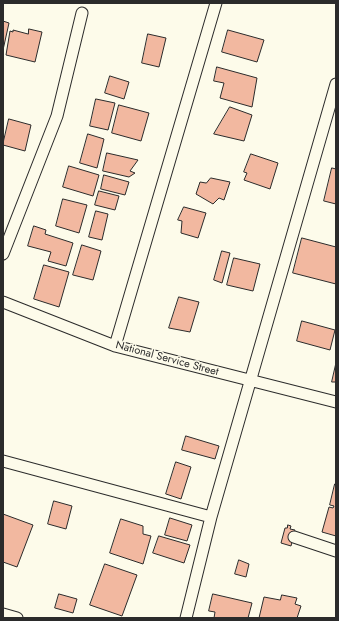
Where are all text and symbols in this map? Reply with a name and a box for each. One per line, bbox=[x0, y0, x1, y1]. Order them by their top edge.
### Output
street label: National Service Street bbox=[114, 339, 220, 379]

